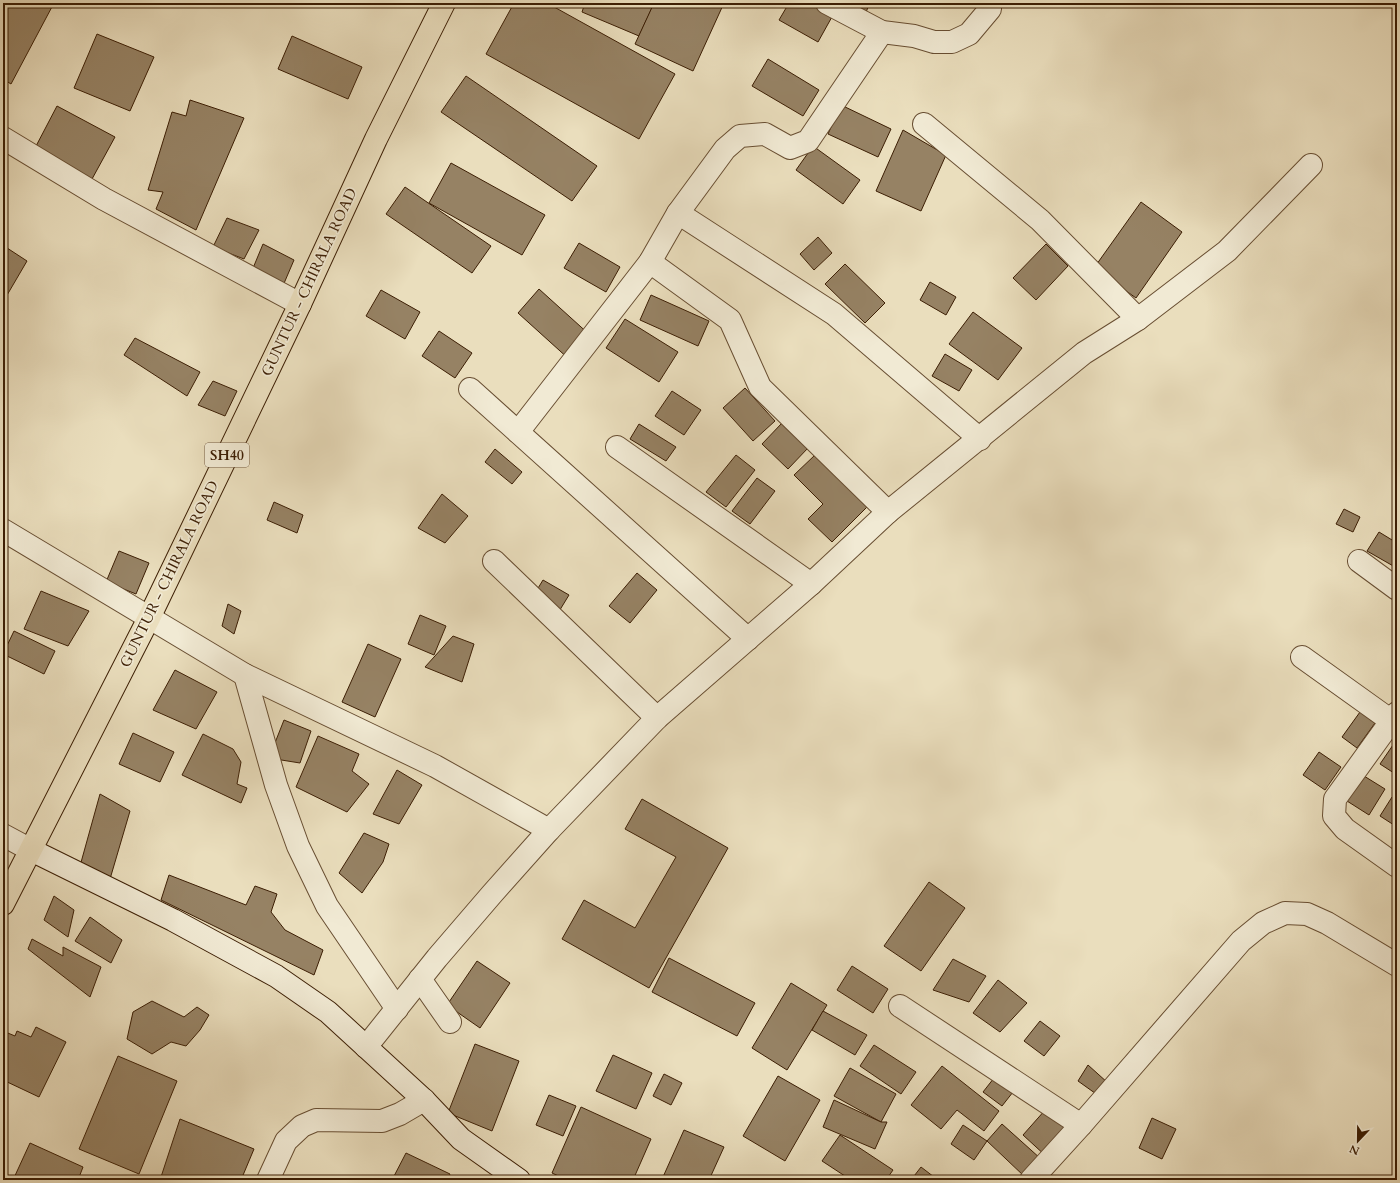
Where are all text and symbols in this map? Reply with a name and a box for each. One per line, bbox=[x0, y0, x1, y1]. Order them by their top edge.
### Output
street label: GUNTUR - CHIRALA ROAD bbox=[257, 185, 361, 379]
road number: SH40 bbox=[205, 443, 249, 467]
street label: GUNTUR - CHIRALA ROAD bbox=[115, 477, 223, 671]
north arrow bbox=[1338, 1121, 1378, 1161]
text: N bbox=[1347, 1141, 1362, 1159]

